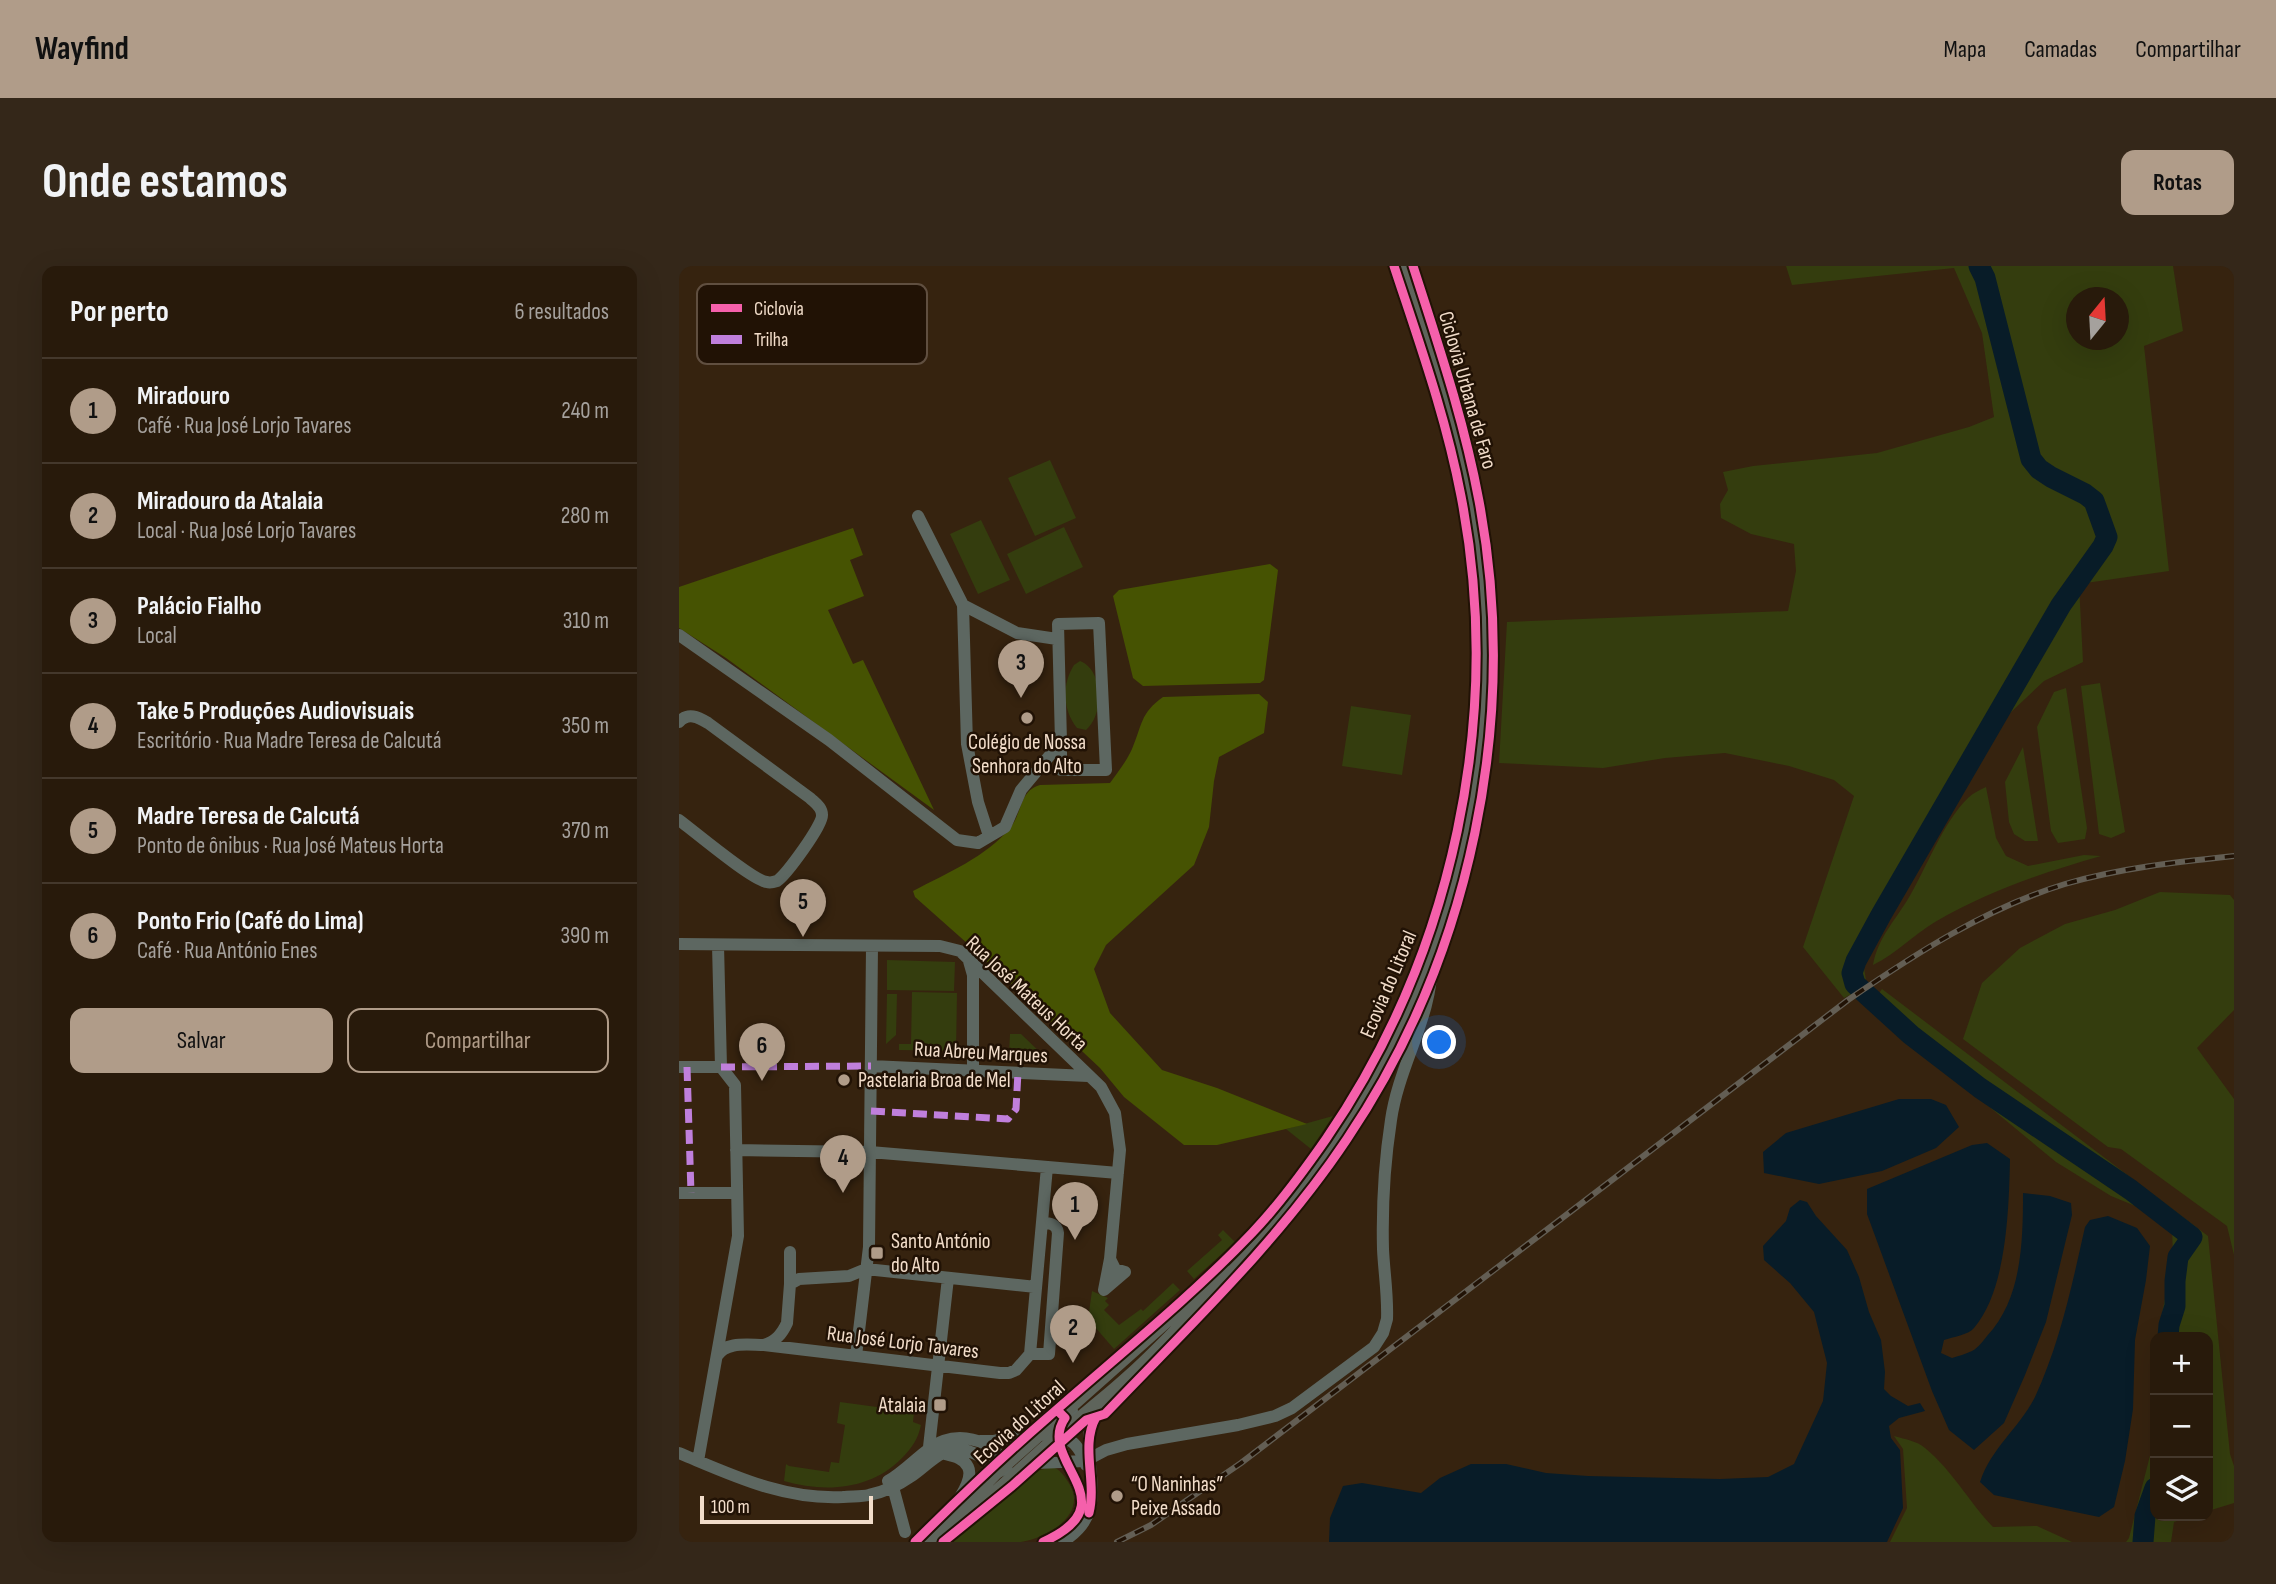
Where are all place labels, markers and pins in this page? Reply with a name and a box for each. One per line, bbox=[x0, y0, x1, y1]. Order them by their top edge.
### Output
pin: 3 bbox=[998, 640, 1044, 698]
marker: Colégio de Nossa Senhora do Alto bbox=[1019, 710, 1035, 726]
place label: Colégio de Nossa Senhora do Alto bbox=[968, 730, 1086, 779]
pin: 5 bbox=[780, 879, 826, 937]
pin: 6 bbox=[739, 1023, 785, 1081]
place label: Pastelaria Broa de Mel bbox=[858, 1068, 1011, 1093]
marker: Pastelaria Broa de Mel bbox=[836, 1072, 852, 1088]
pin: 4 bbox=[820, 1135, 866, 1193]
pin: 1 bbox=[1052, 1182, 1098, 1240]
place label: Santo António do Alto bbox=[891, 1229, 991, 1278]
marker: Santo António do Alto bbox=[869, 1245, 885, 1261]
pin: 2 bbox=[1050, 1305, 1096, 1363]
place label: Atalaia bbox=[878, 1393, 926, 1418]
marker: Atalaia bbox=[932, 1397, 948, 1413]
place label: “O Naninhas” Peixe Assado bbox=[1131, 1472, 1224, 1521]
marker: “O Naninhas” Peixe Assado bbox=[1109, 1488, 1125, 1504]

